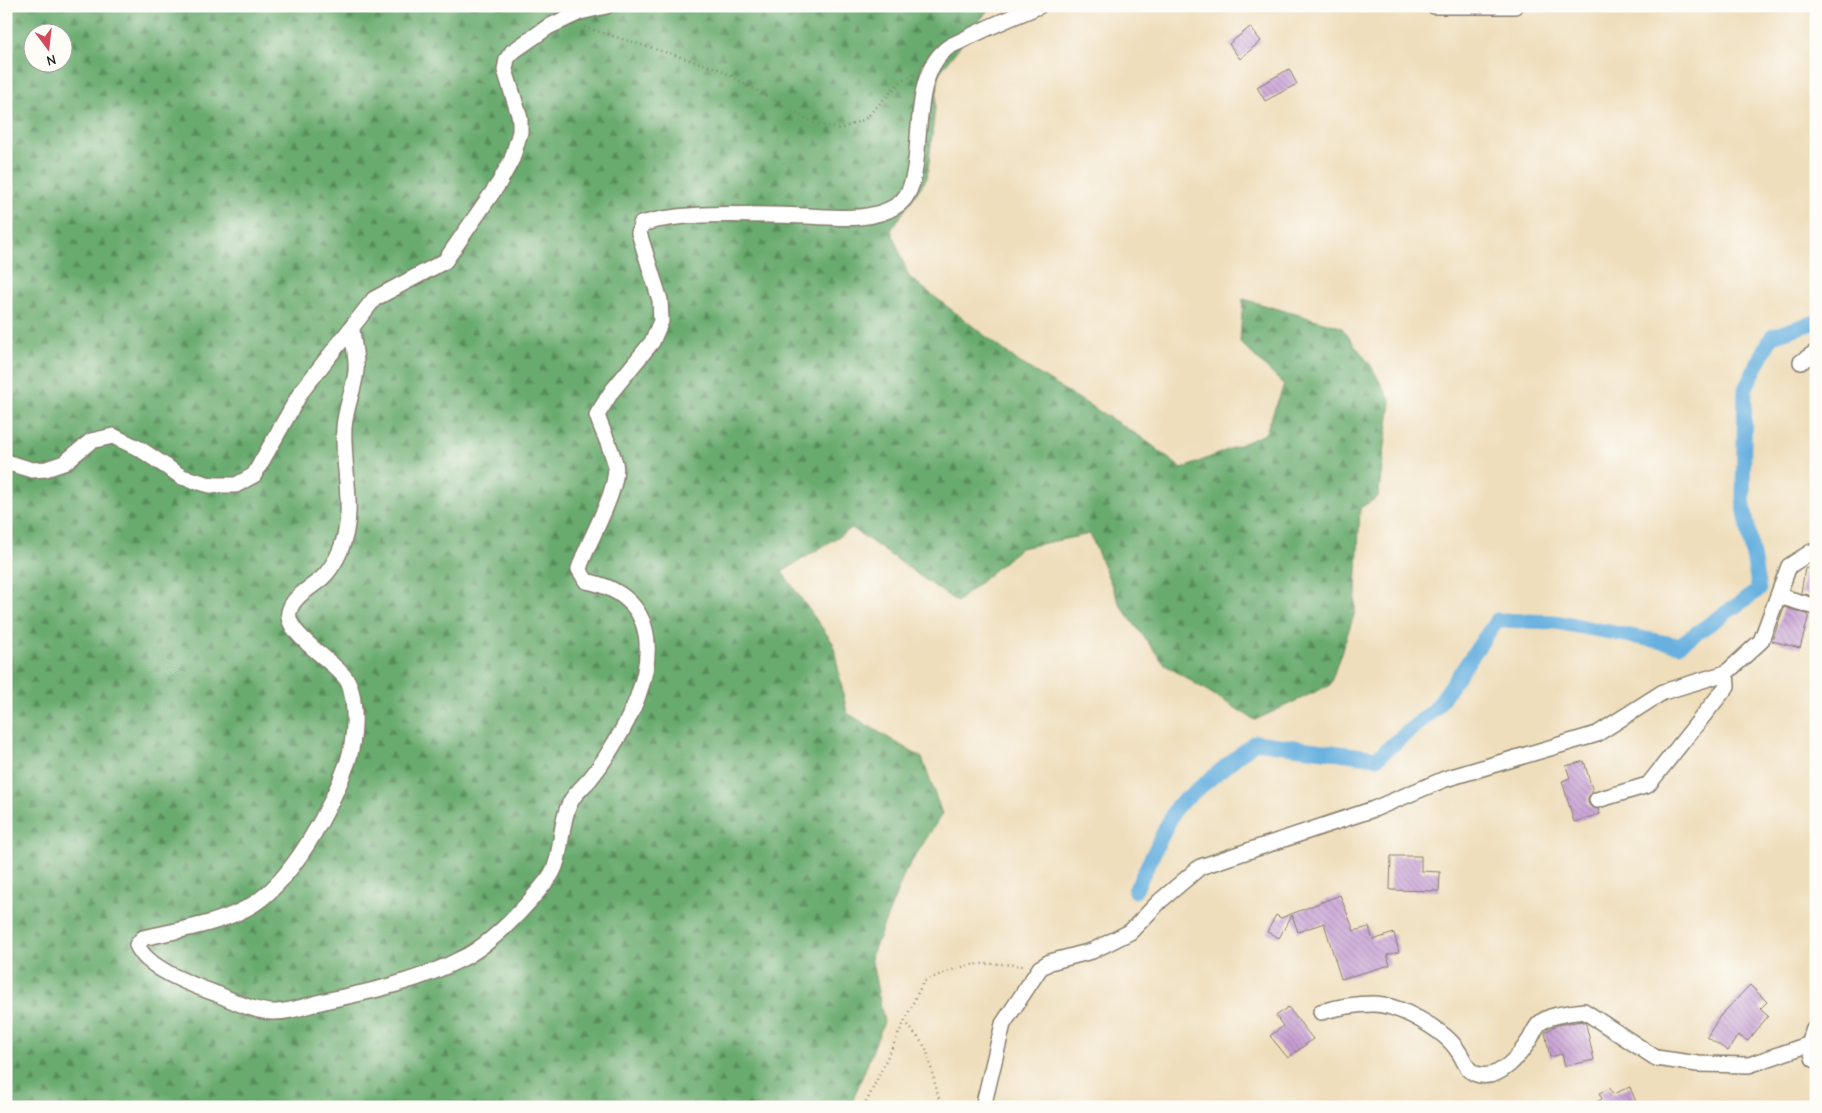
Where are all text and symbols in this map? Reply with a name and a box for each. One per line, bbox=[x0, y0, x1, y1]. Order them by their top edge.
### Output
north arrow bbox=[22, 22, 72, 72]
text: N bbox=[45, 51, 58, 69]

